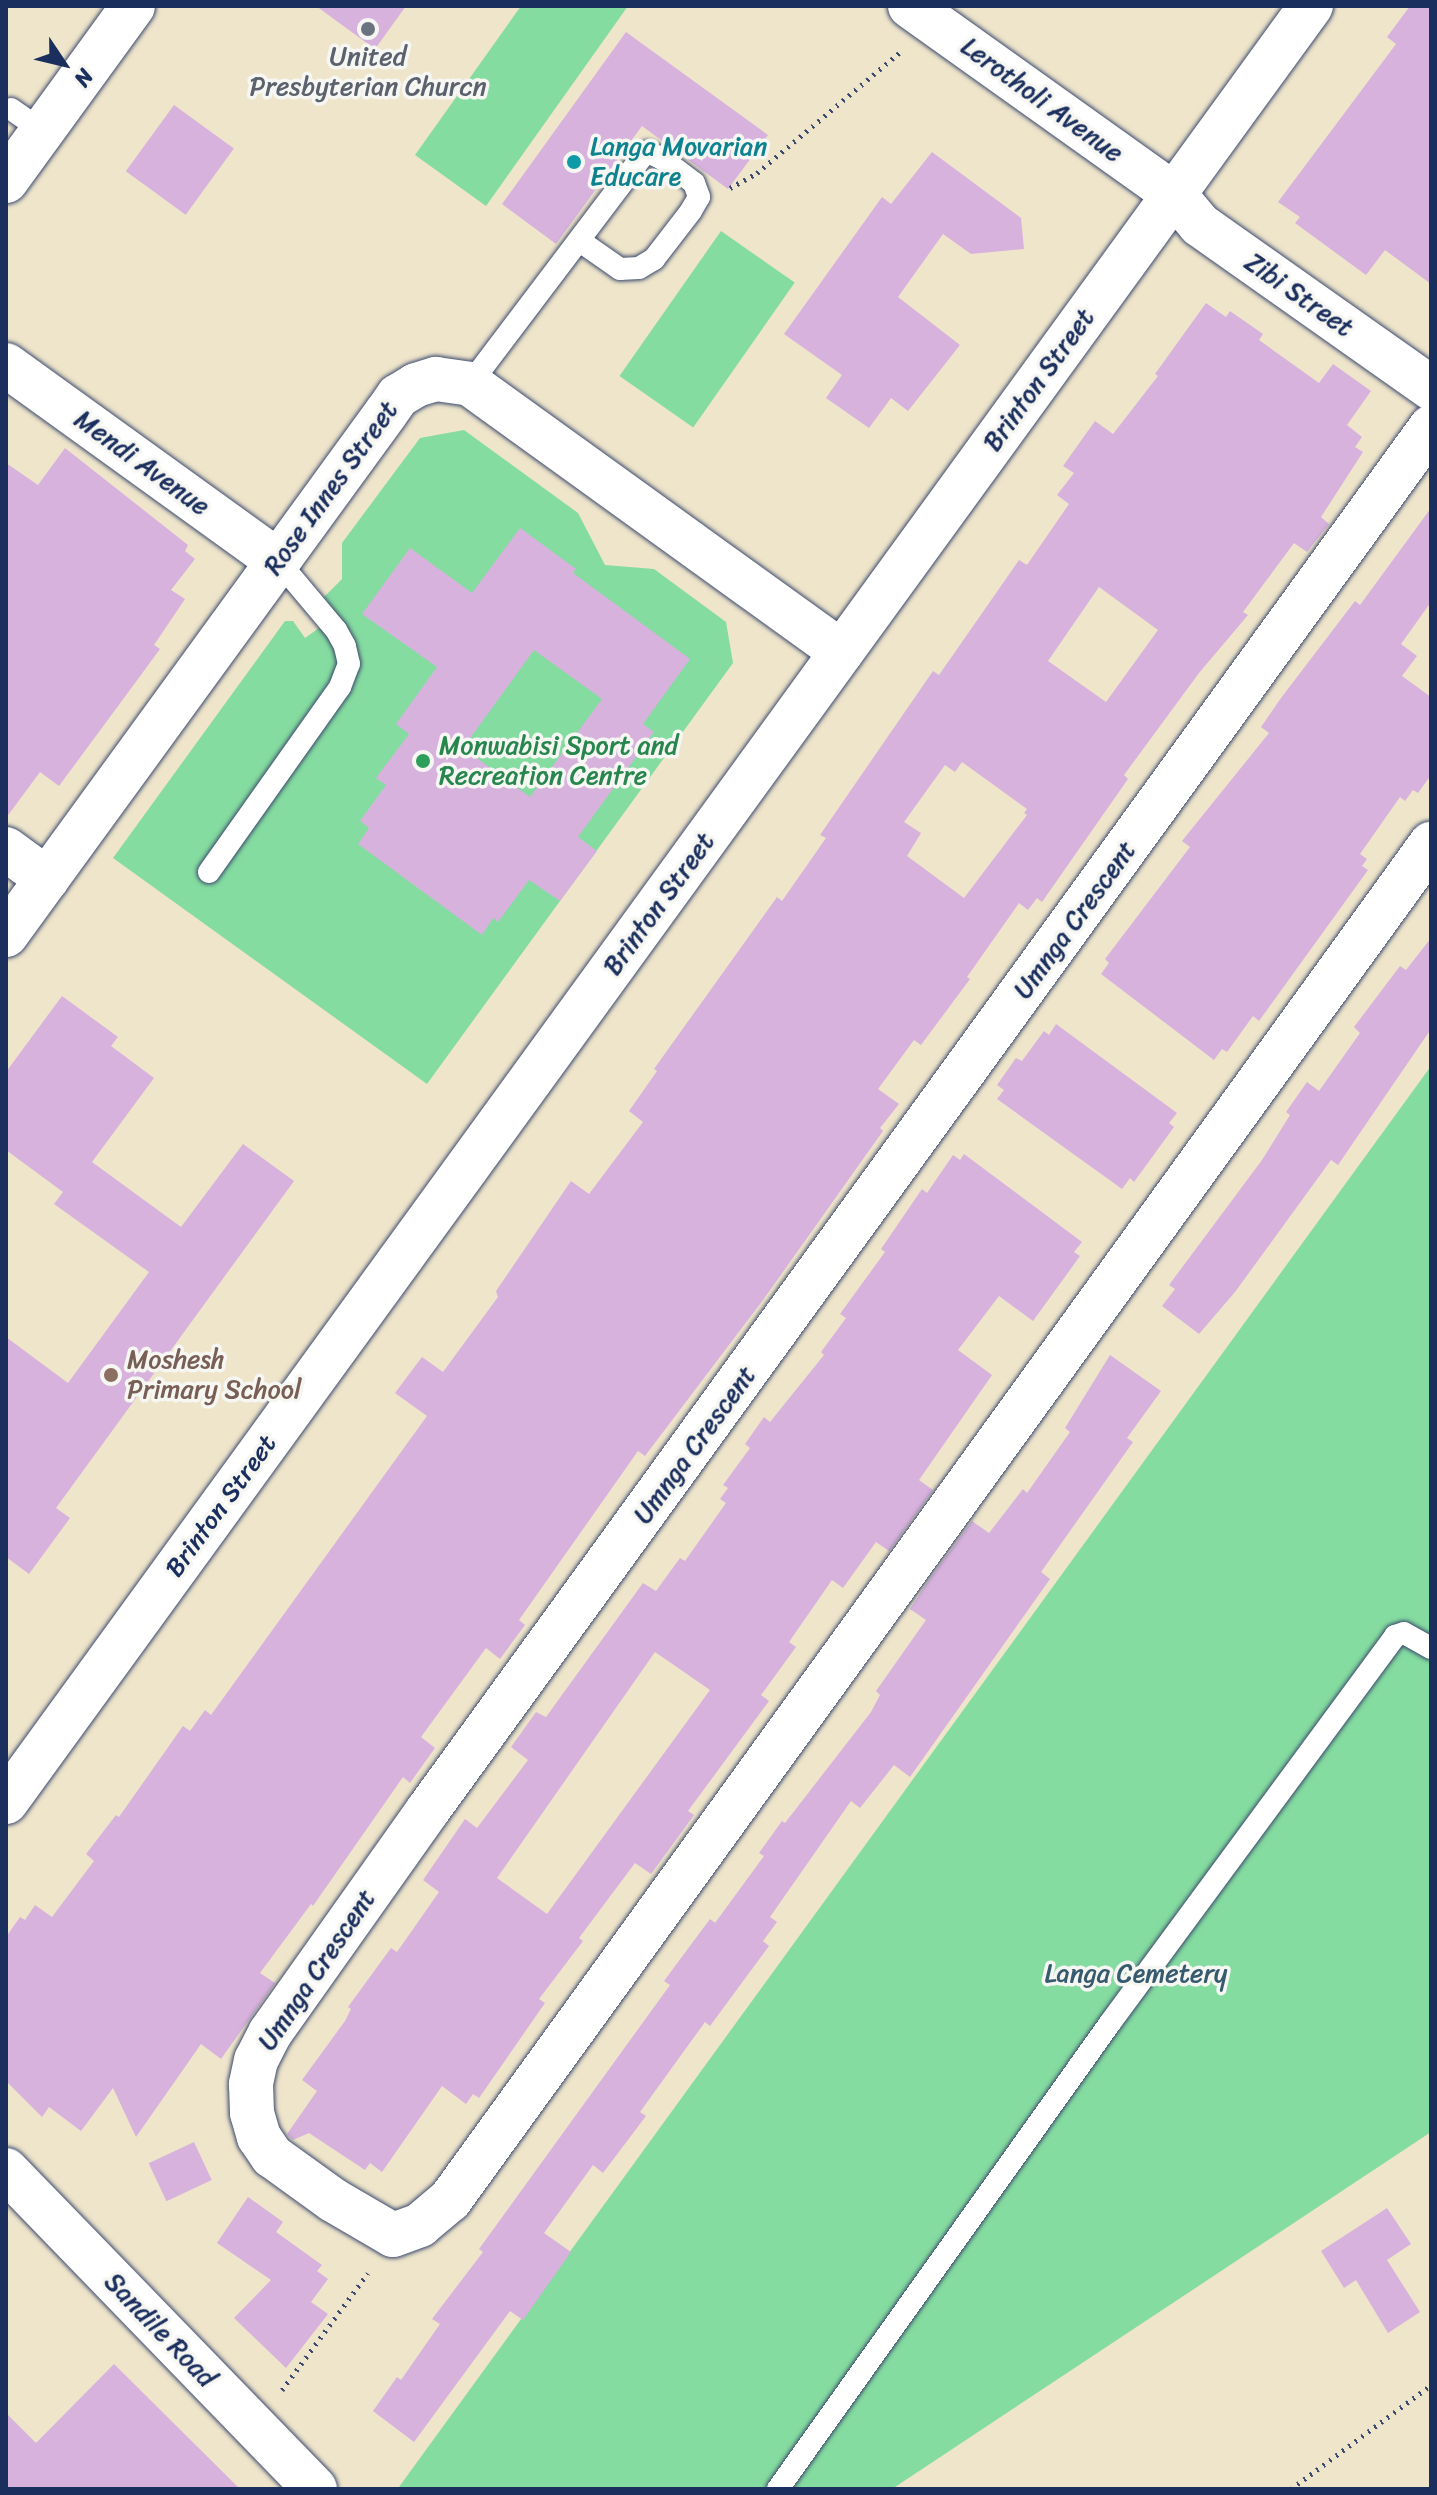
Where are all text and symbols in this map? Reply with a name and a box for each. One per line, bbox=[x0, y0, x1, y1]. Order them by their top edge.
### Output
marker: United Presbyterian Churcn bbox=[359, 20, 377, 38]
north arrow bbox=[24, 24, 104, 104]
street label: Lerotholi Avenue bbox=[955, 31, 1129, 169]
place label: United Presbyterian Churcn bbox=[250, 41, 486, 102]
text: N bbox=[64, 61, 104, 95]
place label: Langa Movarian Educare bbox=[590, 131, 767, 192]
marker: Langa Movarian Educare bbox=[565, 153, 583, 171]
street label: Zibi Street bbox=[1239, 246, 1359, 344]
street label: Brinton Street bbox=[977, 303, 1101, 457]
street label: Rose Innes Street bbox=[258, 396, 404, 580]
street label: Mendi Avenue bbox=[68, 404, 216, 522]
place label: Monwabisi Sport and Recreation Centre bbox=[439, 730, 677, 792]
marker: Monwabisi Sport and Recreation Centre bbox=[414, 752, 432, 770]
street label: Brinton Street bbox=[597, 827, 721, 981]
street label: Umnga Crescent bbox=[1007, 835, 1143, 1005]
place label: Moshesh Primary School bbox=[127, 1344, 301, 1406]
street label: Umnga Crescent bbox=[627, 1360, 763, 1530]
marker: Moshesh Primary School bbox=[102, 1366, 120, 1384]
street label: Brinton Street bbox=[159, 1429, 283, 1583]
street label: Umnga Crescent bbox=[251, 1883, 383, 2057]
park label: Langa Cemetery bbox=[1045, 1958, 1227, 1990]
street label: Sandile Road bbox=[98, 2266, 222, 2394]

